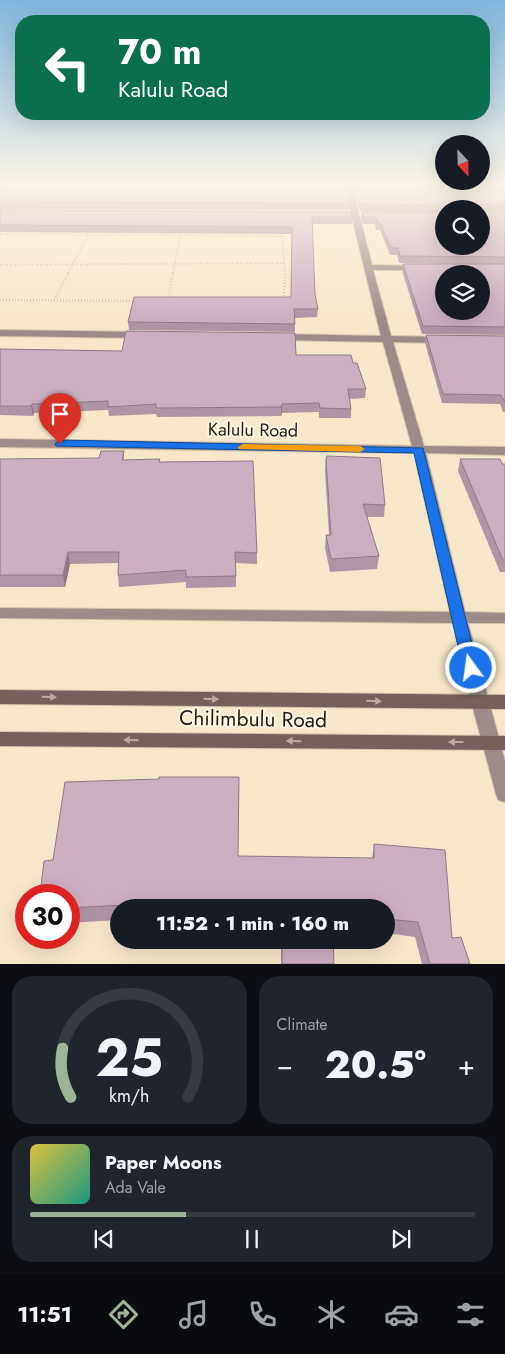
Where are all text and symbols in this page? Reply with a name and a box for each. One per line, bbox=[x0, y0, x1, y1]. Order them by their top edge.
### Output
text: 70 m bbox=[118, 27, 201, 77]
icon: left bbox=[35, 35, 100, 100]
text: Kalulu Road bbox=[118, 73, 228, 105]
north arrow bbox=[435, 135, 490, 190]
map controls bbox=[435, 135, 490, 320]
button: search bbox=[435, 200, 490, 255]
button: layers bbox=[435, 265, 490, 320]
pin bbox=[39, 393, 81, 444]
icon: arrive bbox=[46, 400, 74, 428]
street label: Kalulu Road bbox=[208, 416, 298, 444]
position arrow bbox=[444, 641, 496, 693]
one-way arrow bbox=[41, 694, 57, 702]
one-way arrow bbox=[203, 695, 219, 703]
one-way arrow bbox=[366, 697, 382, 705]
street label: Chilimbulu Road bbox=[179, 703, 327, 735]
one-way arrow bbox=[123, 736, 139, 744]
one-way arrow bbox=[286, 737, 302, 745]
one-way arrow bbox=[448, 738, 464, 746]
speed limit sign: 30 bbox=[15, 884, 80, 949]
text: 11:52 · 1 min · 160 m bbox=[156, 910, 349, 937]
text: Climate bbox=[277, 1013, 328, 1036]
text: 25 bbox=[95, 1020, 163, 1096]
text: 20.5° bbox=[325, 1037, 426, 1092]
text: − bbox=[277, 1045, 293, 1086]
text: + bbox=[458, 1045, 475, 1086]
text: km/h bbox=[109, 1083, 149, 1109]
text: Paper Moons bbox=[105, 1149, 222, 1176]
text: Ada Vale bbox=[105, 1176, 166, 1199]
icon: previous bbox=[90, 1225, 118, 1253]
icon: pause bbox=[238, 1225, 266, 1253]
icon: next bbox=[387, 1225, 415, 1253]
icon: directions bbox=[106, 1297, 141, 1332]
icon: music bbox=[176, 1297, 211, 1332]
icon: phone bbox=[245, 1297, 280, 1332]
icon: climate bbox=[314, 1297, 349, 1332]
icon: car bbox=[384, 1297, 419, 1332]
icon: filters bbox=[453, 1297, 488, 1332]
text: 11:51 bbox=[17, 1298, 72, 1330]

